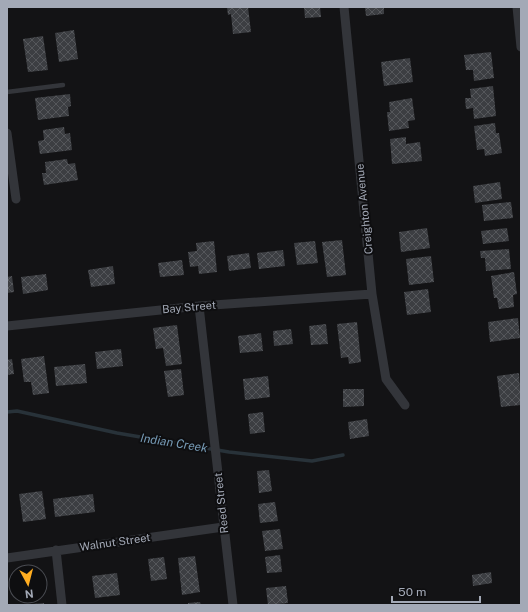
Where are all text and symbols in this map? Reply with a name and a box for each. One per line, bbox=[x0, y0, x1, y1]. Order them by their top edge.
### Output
street label: Creighton Avenue bbox=[353, 163, 375, 255]
street label: Bay Street bbox=[162, 299, 216, 315]
water label: Indian Creek bbox=[139, 431, 209, 455]
street label: Reed Street bbox=[212, 472, 230, 534]
street label: Walnut Street bbox=[79, 531, 151, 553]
north arrow bbox=[8, 564, 48, 604]
scale bar bbox=[392, 578, 480, 604]
text: 50 m bbox=[398, 585, 426, 599]
text: N bbox=[24, 587, 34, 600]

